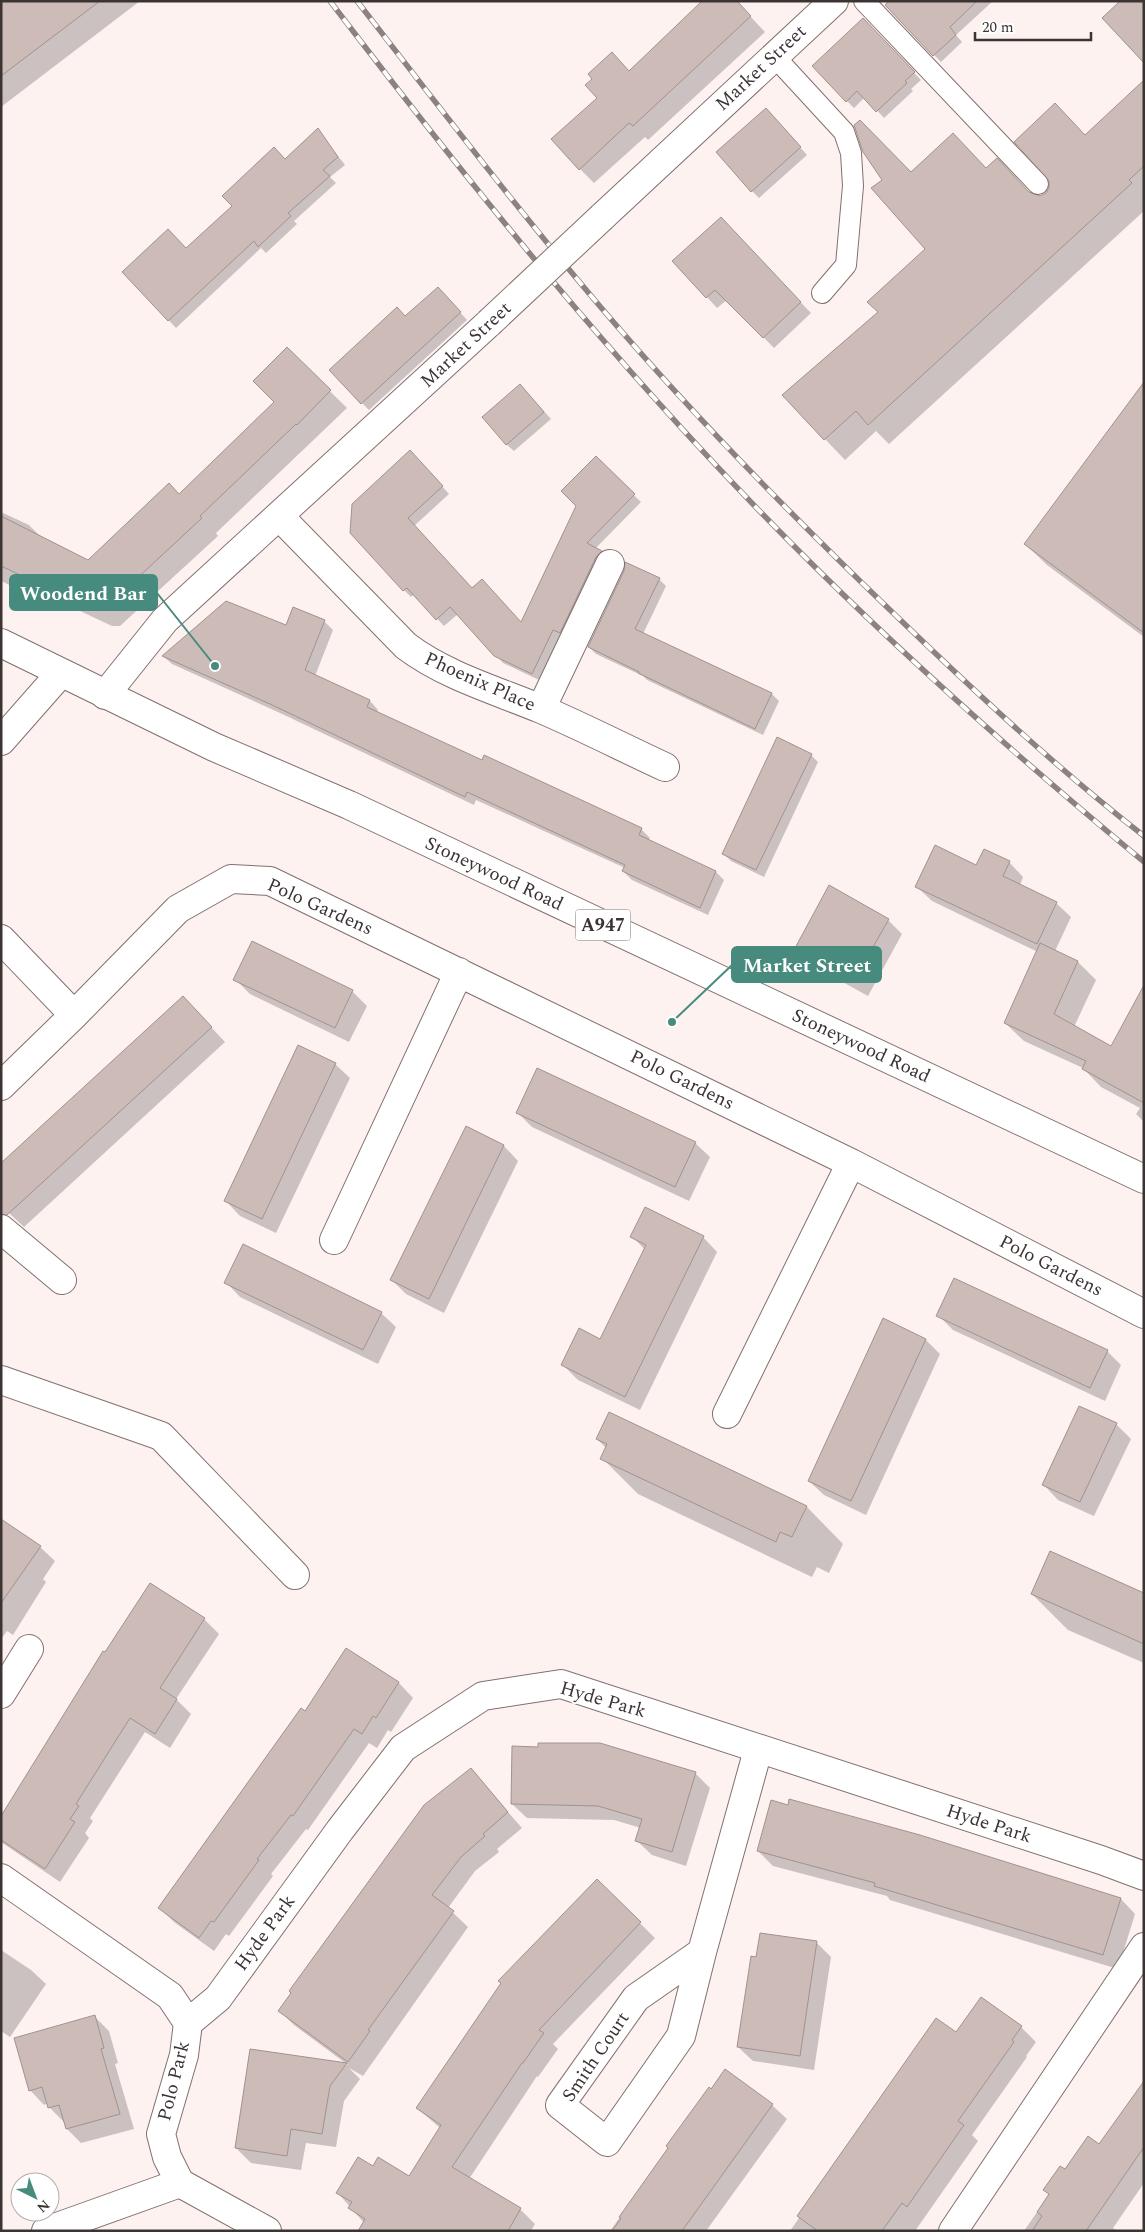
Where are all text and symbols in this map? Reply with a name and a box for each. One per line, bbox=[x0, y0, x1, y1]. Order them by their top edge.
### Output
scale bar bbox=[975, 10, 1091, 42]
text: 20 m bbox=[982, 16, 1014, 39]
street label: Market Street bbox=[709, 18, 813, 118]
street label: Market Street bbox=[414, 295, 518, 395]
callout: Woodend Bar bbox=[10, 575, 157, 610]
text: Woodend Bar bbox=[20, 579, 147, 609]
street label: Phoenix Place bbox=[420, 645, 540, 719]
street label: Stoneywood Road bbox=[420, 829, 568, 919]
street label: Polo Gardens bbox=[262, 871, 378, 943]
road number: A947 bbox=[576, 910, 630, 940]
callout: Market Street bbox=[732, 947, 881, 982]
text: Market Street bbox=[743, 951, 872, 981]
street label: Stoneywood Road bbox=[787, 1001, 935, 1091]
street label: Polo Gardens bbox=[625, 1042, 739, 1118]
street label: Polo Gardens bbox=[994, 1227, 1108, 1305]
street label: Hyde Park bbox=[557, 1674, 650, 1726]
street label: Hyde Park bbox=[943, 1797, 1036, 1852]
street label: Hyde Park bbox=[227, 1888, 303, 1977]
street label: Smith Court bbox=[555, 2006, 637, 2108]
street label: Polo Park bbox=[150, 2037, 198, 2124]
north arrow bbox=[10, 2172, 60, 2222]
text: N bbox=[32, 2195, 55, 2218]

